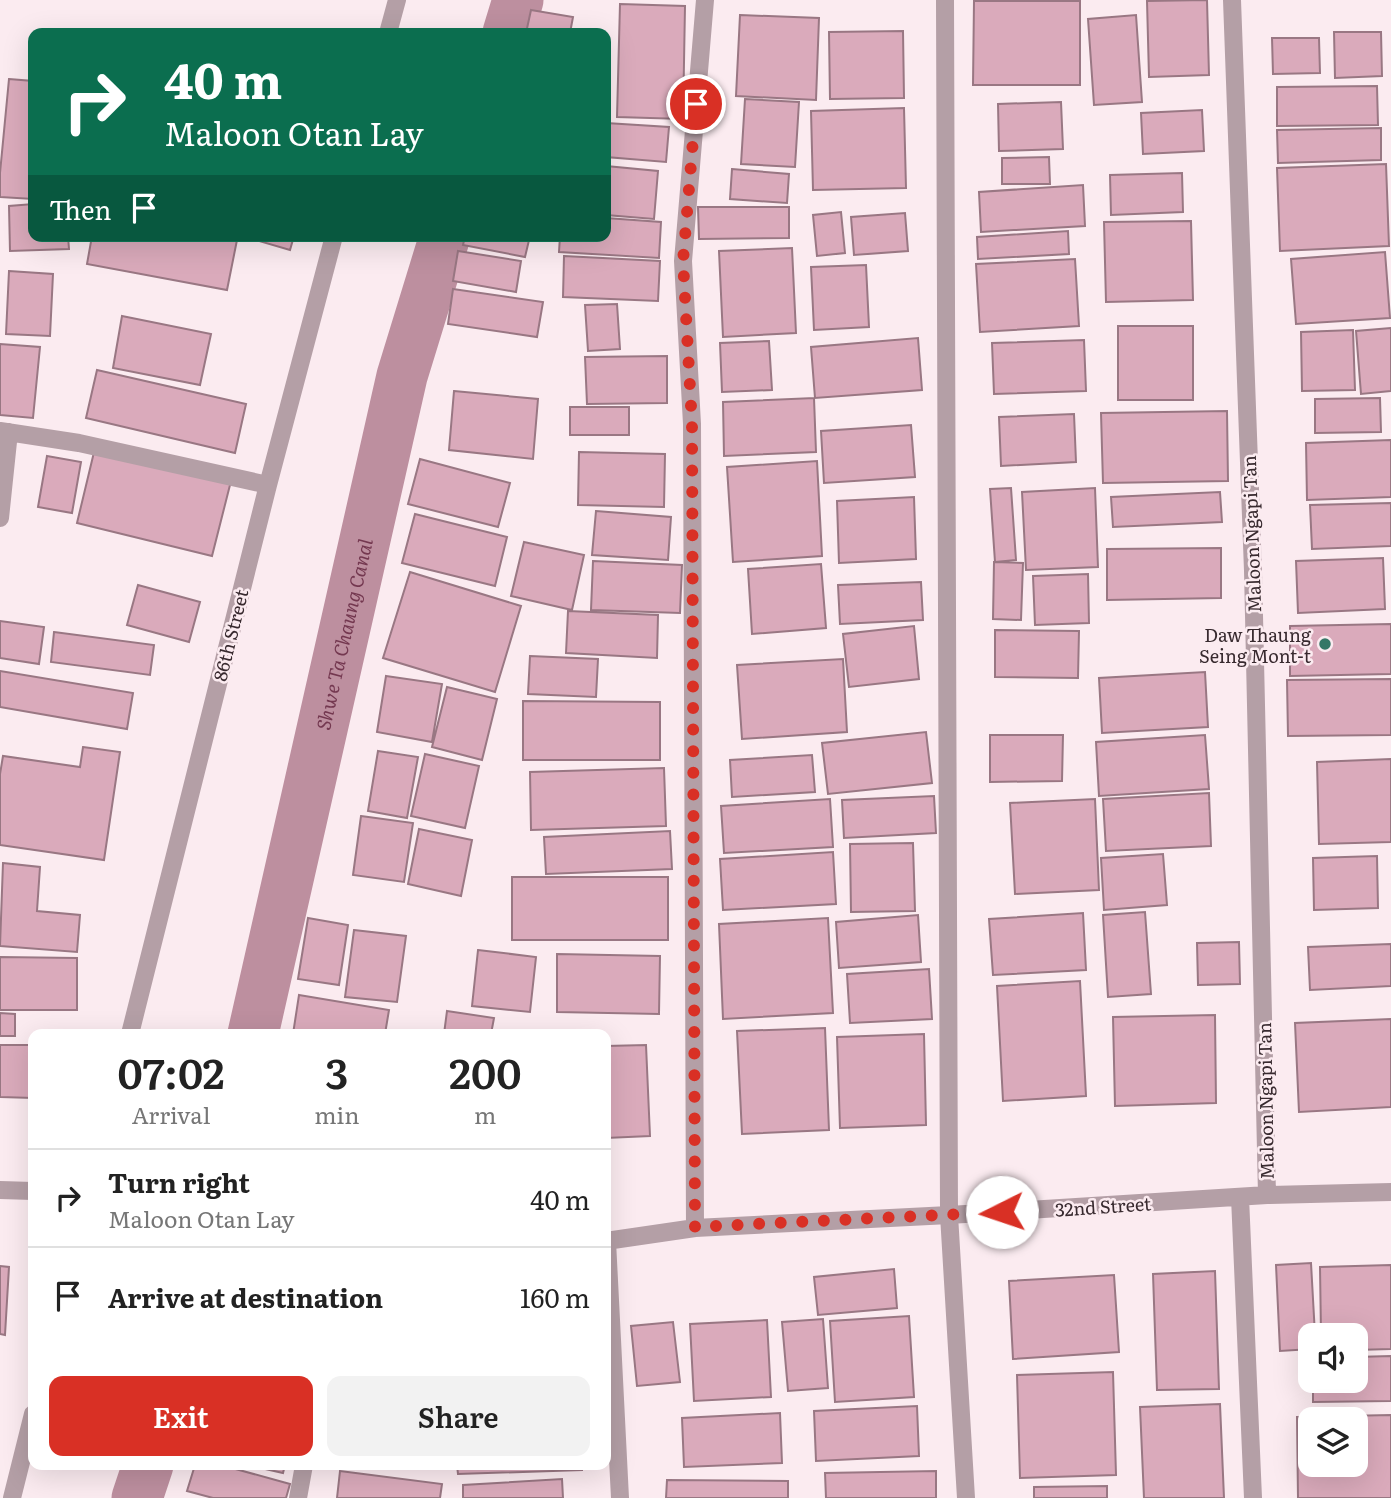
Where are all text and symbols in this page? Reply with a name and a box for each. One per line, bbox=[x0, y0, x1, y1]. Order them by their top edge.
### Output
text: 40 m bbox=[164, 41, 282, 114]
icon: right bbox=[49, 56, 140, 147]
pin bbox=[666, 74, 726, 134]
icon: arrive bbox=[677, 85, 715, 123]
text: Maloon Otan Lay bbox=[164, 108, 424, 156]
text: Then bbox=[49, 189, 111, 228]
icon: arrive bbox=[125, 189, 163, 227]
street label: Maloon Ngapi Tan bbox=[1235, 455, 1267, 613]
water label: Shwe Ta Chaung Canal bbox=[308, 535, 379, 733]
street label: 86th Street bbox=[206, 585, 255, 684]
place label: Daw Thaung Seing Mont-t bbox=[1199, 621, 1312, 669]
marker: Daw Thaung Seing Mont-t bbox=[1317, 636, 1333, 652]
street label: Maloon Ngapi Tan bbox=[1250, 1022, 1280, 1180]
text: 07:02 bbox=[118, 1040, 225, 1102]
text: 3 bbox=[325, 1040, 348, 1102]
text: 200 bbox=[449, 1040, 521, 1102]
text: Arrival bbox=[132, 1097, 210, 1131]
text: min bbox=[314, 1097, 359, 1131]
text: m bbox=[474, 1097, 496, 1131]
text: Turn right bbox=[108, 1162, 250, 1201]
position arrow bbox=[965, 1175, 1039, 1249]
icon: right bbox=[49, 1179, 87, 1217]
text: 40 m bbox=[530, 1179, 590, 1218]
street label: 32nd Street bbox=[1054, 1189, 1153, 1223]
text: Maloon Otan Lay bbox=[108, 1201, 295, 1235]
icon: arrive bbox=[49, 1277, 87, 1315]
text: Arrive at destination bbox=[108, 1277, 383, 1316]
text: 160 m bbox=[520, 1277, 590, 1316]
map controls bbox=[1298, 1323, 1368, 1477]
button: sound bbox=[1298, 1323, 1368, 1393]
button: Exit bbox=[49, 1376, 313, 1456]
button: Share bbox=[327, 1376, 590, 1456]
button: layers bbox=[1298, 1407, 1368, 1477]

